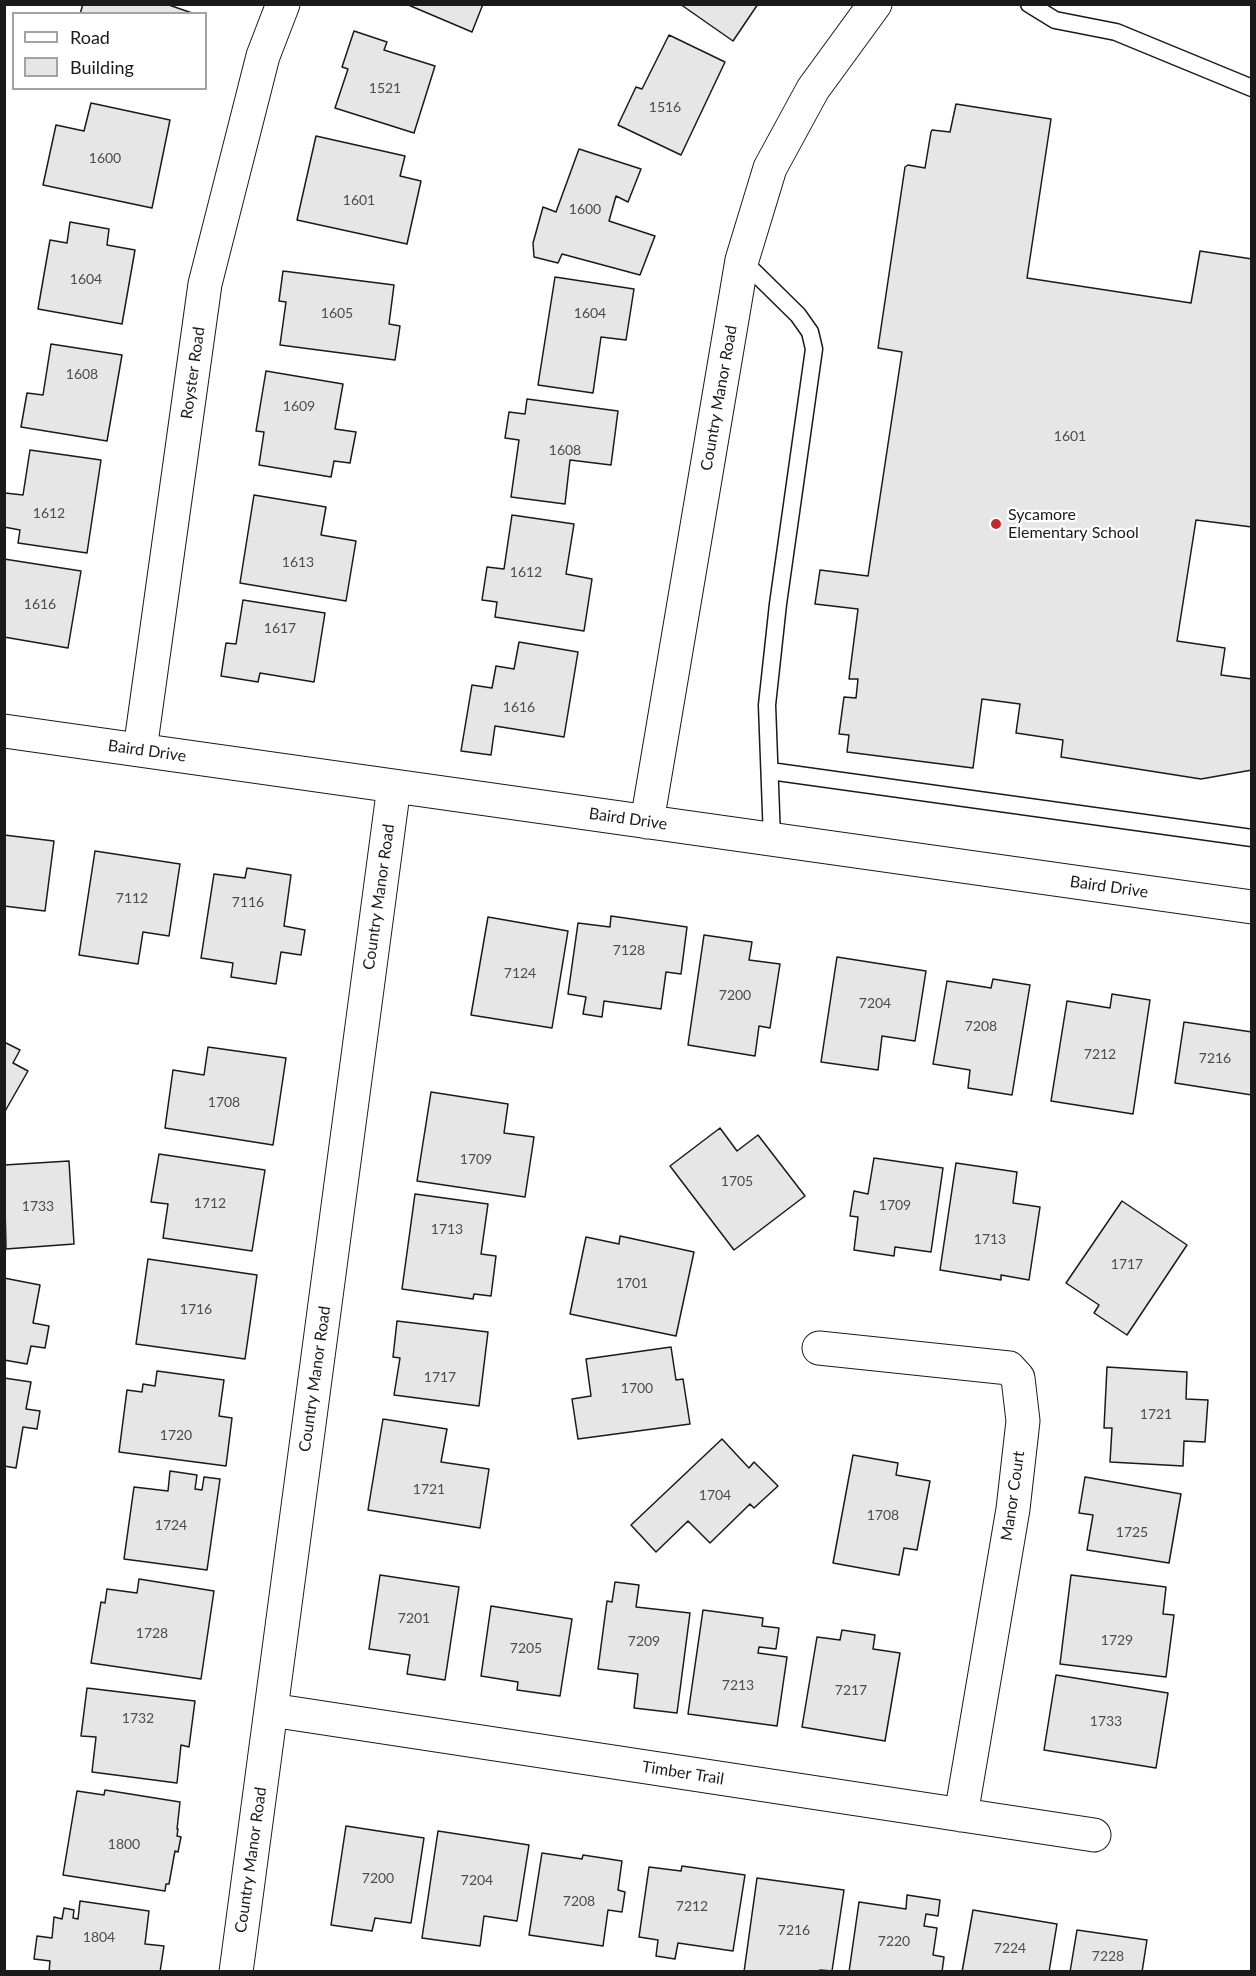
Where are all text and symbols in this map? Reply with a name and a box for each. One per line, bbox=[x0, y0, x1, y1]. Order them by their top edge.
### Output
legend bbox=[12, 12, 207, 90]
text: Road bbox=[70, 26, 110, 48]
text: Building bbox=[70, 56, 134, 78]
house number: 1521 bbox=[369, 80, 401, 96]
house number: 1516 bbox=[649, 99, 681, 115]
house number: 1600 bbox=[89, 150, 121, 166]
house number: 1601 bbox=[343, 192, 375, 208]
house number: 1600 bbox=[569, 201, 601, 217]
house number: 1604 bbox=[70, 271, 102, 287]
house number: 1605 bbox=[321, 305, 353, 321]
house number: 1604 bbox=[574, 305, 606, 321]
street label: Country Manor Road bbox=[697, 324, 741, 472]
street label: Royster Road bbox=[177, 326, 209, 420]
house number: 1608 bbox=[66, 366, 98, 382]
house number: 1609 bbox=[283, 398, 315, 414]
house number: 1601 bbox=[1054, 428, 1086, 444]
house number: 1608 bbox=[549, 442, 581, 458]
house number: 1612 bbox=[33, 505, 65, 521]
place label: Sycamore Elementary School bbox=[1008, 505, 1139, 543]
marker: Sycamore Elementary School bbox=[989, 517, 1003, 531]
house number: 1613 bbox=[282, 554, 314, 570]
house number: 1612 bbox=[510, 564, 542, 580]
house number: 1616 bbox=[24, 596, 56, 612]
house number: 1617 bbox=[264, 620, 296, 636]
house number: 1616 bbox=[503, 699, 535, 715]
street label: Baird Drive bbox=[107, 736, 187, 766]
street label: Baird Drive bbox=[588, 804, 668, 834]
street label: Country Manor Road bbox=[359, 823, 399, 971]
street label: Baird Drive bbox=[1069, 872, 1149, 902]
house number: 7112 bbox=[116, 890, 148, 906]
house number: 7116 bbox=[232, 894, 264, 910]
house number: 7128 bbox=[613, 942, 645, 958]
house number: 7124 bbox=[504, 965, 536, 981]
house number: 7200 bbox=[719, 987, 751, 1003]
house number: 7204 bbox=[859, 995, 891, 1011]
house number: 7208 bbox=[965, 1018, 997, 1034]
house number: 7212 bbox=[1084, 1046, 1116, 1062]
house number: 7216 bbox=[1199, 1050, 1231, 1066]
house number: 1708 bbox=[208, 1094, 240, 1110]
house number: 1709 bbox=[460, 1151, 492, 1167]
house number: 1705 bbox=[721, 1173, 753, 1189]
house number: 1712 bbox=[194, 1195, 226, 1211]
house number: 1709 bbox=[879, 1197, 911, 1213]
house number: 1733 bbox=[22, 1198, 54, 1214]
house number: 1713 bbox=[431, 1221, 463, 1237]
house number: 1713 bbox=[974, 1231, 1006, 1247]
house number: 1717 bbox=[1111, 1256, 1143, 1272]
house number: 1701 bbox=[616, 1275, 648, 1291]
house number: 1716 bbox=[180, 1301, 212, 1317]
street label: Country Manor Road bbox=[295, 1305, 335, 1453]
house number: 1717 bbox=[424, 1369, 456, 1385]
house number: 1700 bbox=[621, 1380, 653, 1396]
house number: 1721 bbox=[1140, 1406, 1172, 1422]
house number: 1720 bbox=[160, 1427, 192, 1443]
street label: Manor Court bbox=[997, 1450, 1029, 1542]
house number: 1721 bbox=[413, 1481, 445, 1497]
house number: 1704 bbox=[699, 1487, 731, 1503]
house number: 1708 bbox=[867, 1507, 899, 1523]
house number: 1724 bbox=[155, 1517, 187, 1533]
house number: 1725 bbox=[1116, 1524, 1148, 1540]
house number: 7201 bbox=[398, 1610, 430, 1626]
house number: 1728 bbox=[136, 1625, 168, 1641]
house number: 1729 bbox=[1101, 1632, 1133, 1648]
house number: 7209 bbox=[628, 1633, 660, 1649]
house number: 7205 bbox=[510, 1640, 542, 1656]
house number: 7213 bbox=[722, 1677, 754, 1693]
house number: 7217 bbox=[835, 1682, 867, 1698]
house number: 1732 bbox=[122, 1710, 154, 1726]
house number: 1733 bbox=[1090, 1713, 1122, 1729]
street label: Timber Trail bbox=[641, 1757, 725, 1789]
street label: Country Manor Road bbox=[231, 1786, 271, 1934]
house number: 1800 bbox=[108, 1836, 140, 1852]
house number: 7200 bbox=[362, 1870, 394, 1886]
house number: 7204 bbox=[461, 1872, 493, 1888]
house number: 7208 bbox=[563, 1893, 595, 1909]
house number: 7212 bbox=[676, 1898, 708, 1914]
house number: 7216 bbox=[778, 1922, 810, 1938]
house number: 1804 bbox=[83, 1929, 115, 1945]
house number: 7220 bbox=[878, 1933, 910, 1949]
house number: 7224 bbox=[994, 1940, 1026, 1956]
house number: 7228 bbox=[1092, 1948, 1124, 1964]

